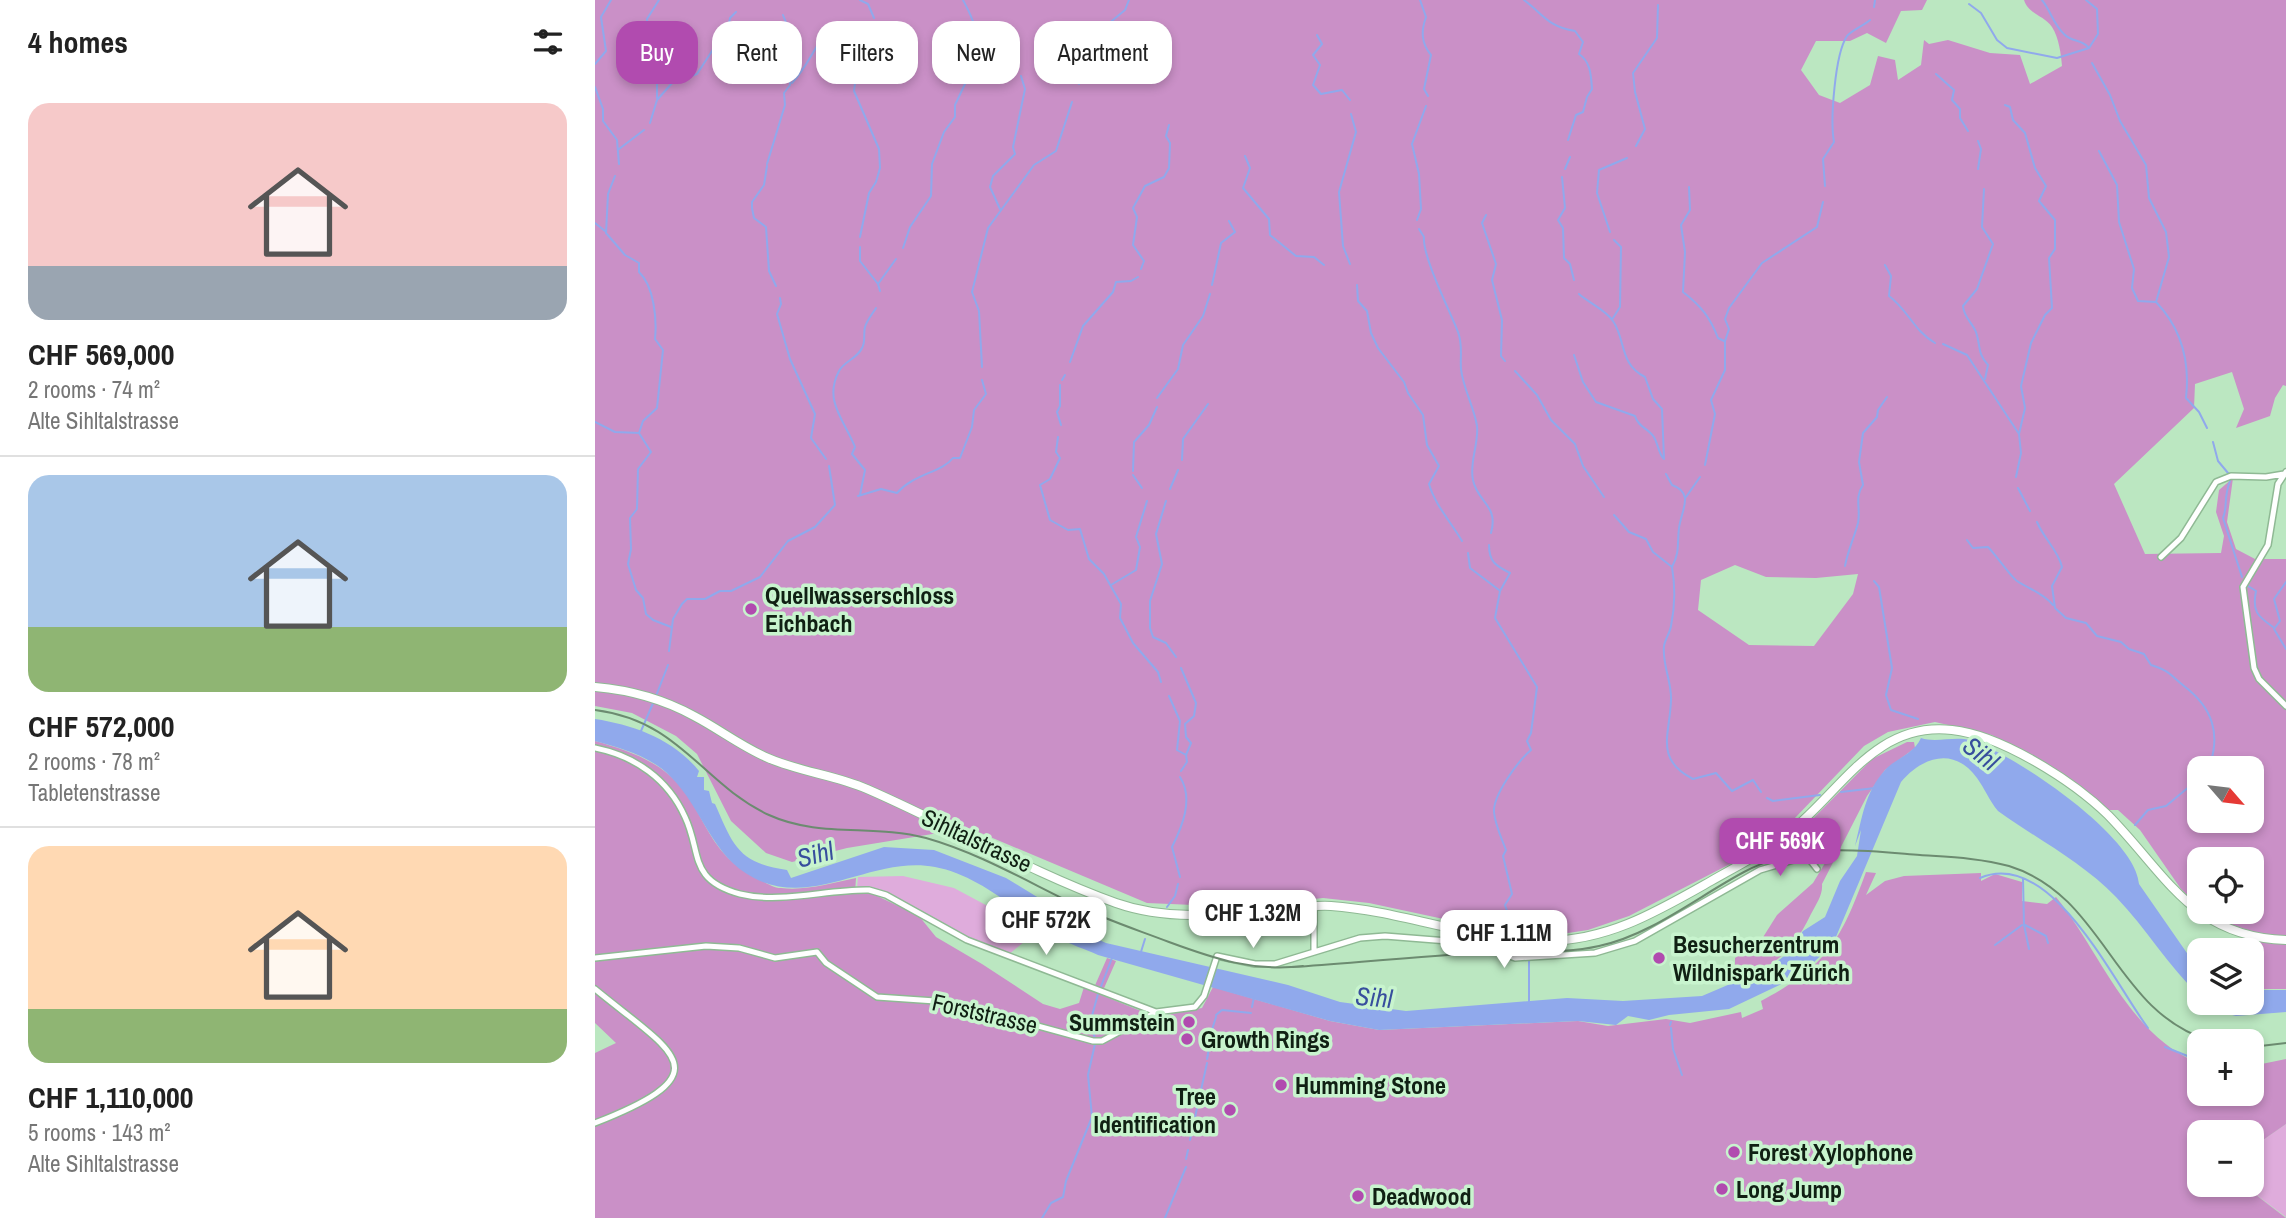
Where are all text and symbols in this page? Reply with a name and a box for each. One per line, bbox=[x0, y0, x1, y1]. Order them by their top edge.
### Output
chip: Buy bbox=[616, 21, 698, 84]
chip: Rent bbox=[712, 21, 802, 84]
chip: Filters bbox=[816, 21, 918, 84]
chip: New bbox=[932, 21, 1020, 84]
chip: Apartment bbox=[1034, 21, 1172, 84]
text: 4 homes bbox=[28, 22, 128, 62]
icon: filters bbox=[529, 23, 567, 61]
icon: home bbox=[235, 149, 361, 275]
text: CHF 569,000 bbox=[28, 334, 174, 374]
text: 2 rooms · 74 m² bbox=[28, 374, 160, 405]
text: Alte Sihltalstrasse bbox=[28, 405, 179, 436]
icon: home bbox=[235, 521, 361, 647]
place label: Quellwasserschloss Eichbach bbox=[765, 579, 954, 639]
marker: Quellwasserschloss Eichbach bbox=[743, 601, 759, 617]
text: CHF 572,000 bbox=[28, 706, 174, 746]
water label: Sihl bbox=[1956, 728, 2007, 779]
text: 2 rooms · 78 m² bbox=[28, 746, 160, 777]
north arrow bbox=[2187, 756, 2265, 833]
map controls bbox=[2187, 756, 2264, 1197]
text: Tabletenstrasse bbox=[28, 777, 160, 808]
street label: Sihltalstrasse bbox=[917, 801, 1037, 879]
pin: CHF 569K bbox=[1708, 818, 1852, 878]
text: CHF 569K bbox=[1735, 825, 1825, 856]
water label: Sihl bbox=[793, 832, 838, 875]
button: locate bbox=[2187, 847, 2264, 924]
pin: CHF 1.32M bbox=[1173, 890, 1333, 950]
icon: home bbox=[235, 892, 361, 1018]
text: CHF 1.32M bbox=[1205, 897, 1301, 928]
pin: CHF 572K bbox=[974, 898, 1118, 957]
text: CHF 572K bbox=[1001, 904, 1091, 935]
pin: CHF 1.11M bbox=[1424, 911, 1584, 970]
text: CHF 1.11M bbox=[1456, 917, 1552, 948]
place label: Besucherzentrum Wildnispark Zürich bbox=[1673, 928, 1850, 988]
button: layers bbox=[2187, 938, 2264, 1015]
marker: Besucherzentrum Wildnispark Zürich bbox=[1651, 950, 1667, 966]
water label: Sihl bbox=[1354, 978, 1395, 1016]
street label: Forststrasse bbox=[929, 985, 1041, 1041]
place label: Summstein bbox=[1069, 1006, 1175, 1038]
marker: Summstein bbox=[1181, 1014, 1197, 1030]
place label: Growth Rings bbox=[1201, 1023, 1330, 1055]
button: + bbox=[2187, 1029, 2264, 1106]
marker: Growth Rings bbox=[1179, 1031, 1195, 1047]
place label: Humming Stone bbox=[1295, 1069, 1446, 1101]
text: CHF 1,110,000 bbox=[28, 1077, 193, 1117]
marker: Humming Stone bbox=[1273, 1077, 1289, 1093]
place label: Tree Identification bbox=[1094, 1080, 1216, 1140]
marker: Tree Identification bbox=[1222, 1102, 1238, 1118]
text: 5 rooms · 143 m² bbox=[28, 1117, 171, 1148]
button: − bbox=[2187, 1120, 2264, 1197]
place label: Forest Xylophone bbox=[1748, 1136, 1913, 1168]
marker: Forest Xylophone bbox=[1726, 1144, 1742, 1160]
text: Alte Sihltalstrasse bbox=[28, 1148, 179, 1179]
place label: Long Jump bbox=[1736, 1173, 1842, 1205]
place label: Deadwood bbox=[1372, 1180, 1472, 1212]
marker: Long Jump bbox=[1714, 1181, 1730, 1197]
marker: Deadwood bbox=[1350, 1188, 1366, 1204]

